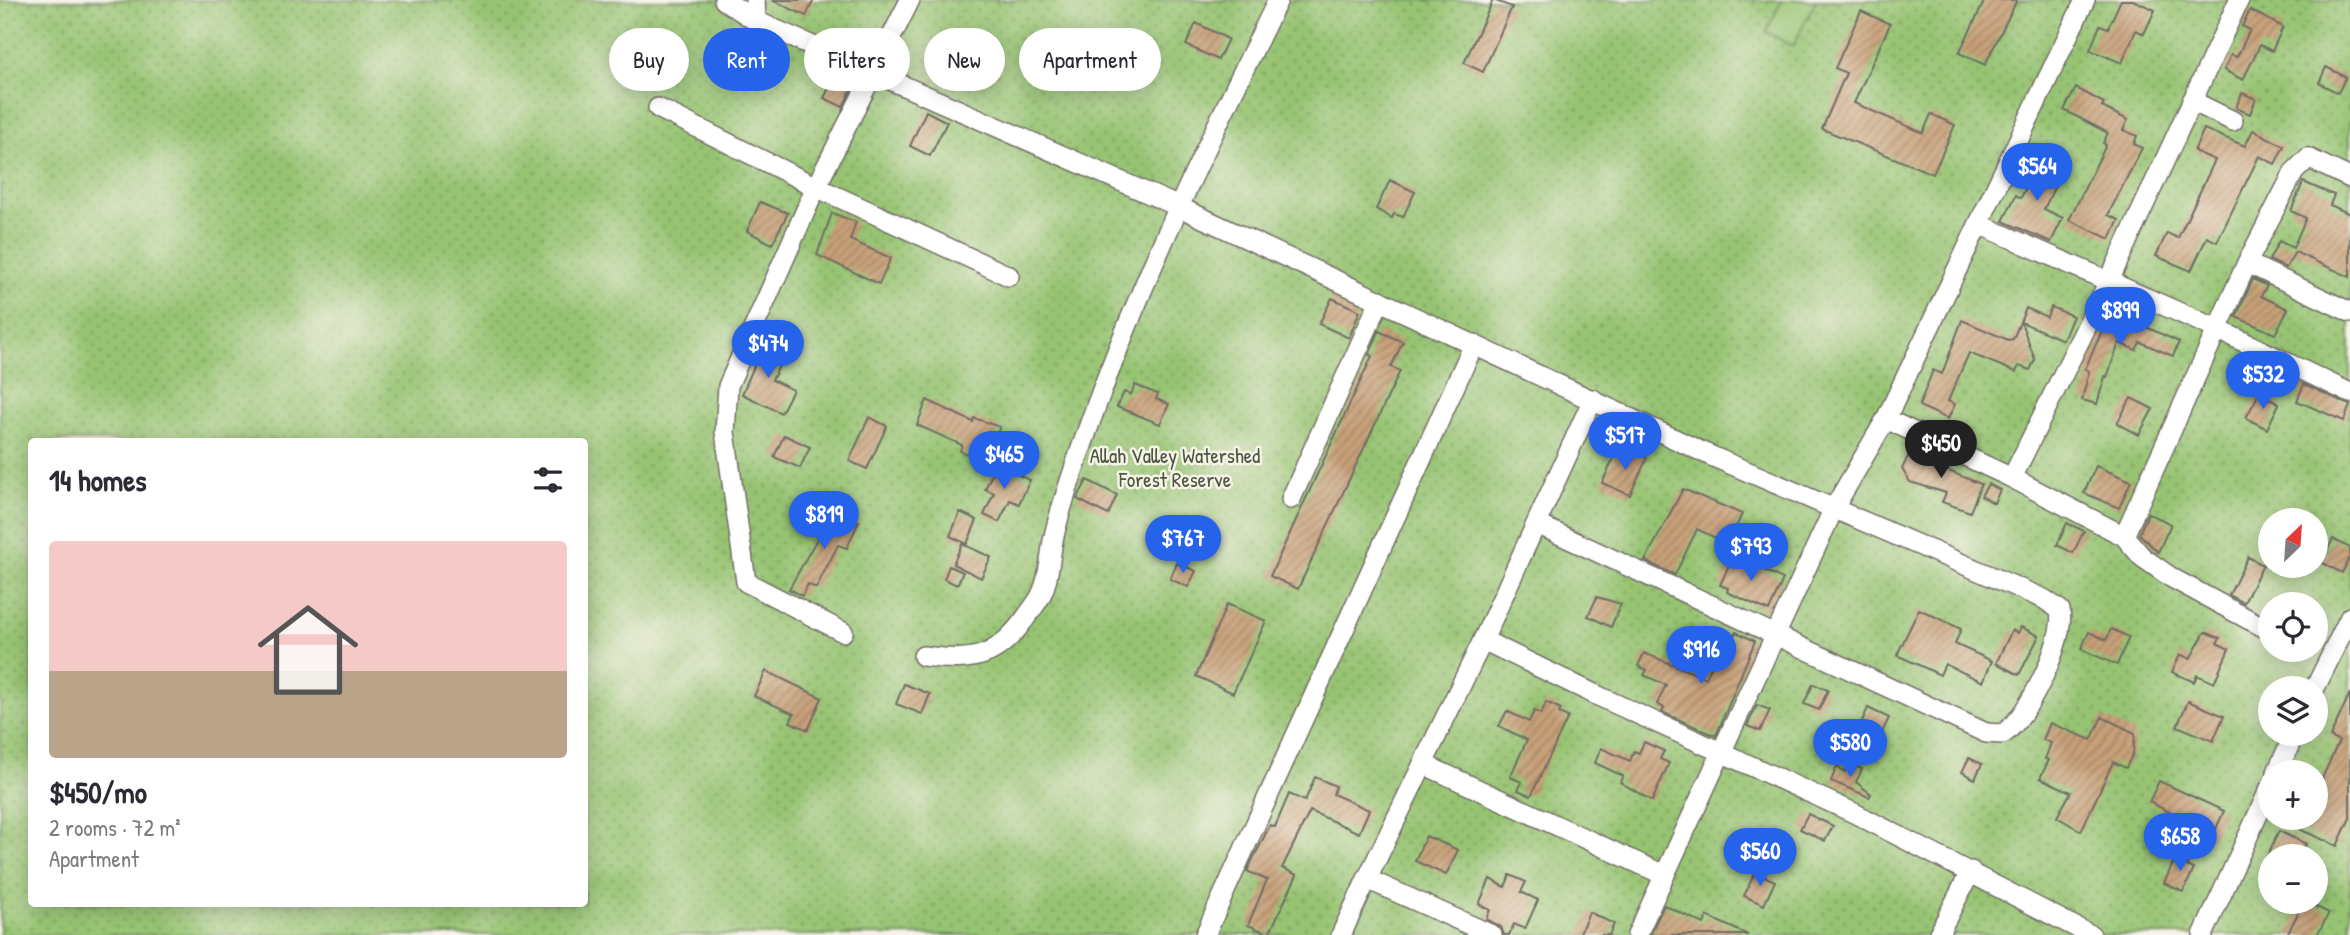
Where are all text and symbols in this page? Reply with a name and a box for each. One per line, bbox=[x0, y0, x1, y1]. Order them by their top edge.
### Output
chip: Buy bbox=[609, 28, 689, 91]
chip: Rent bbox=[703, 28, 790, 91]
chip: Filters bbox=[804, 28, 910, 91]
chip: New bbox=[924, 28, 1005, 91]
chip: Apartment bbox=[1019, 28, 1161, 91]
pin: $564 bbox=[1996, 144, 2078, 203]
text: $564 bbox=[2017, 150, 2057, 181]
pin: $899 bbox=[2079, 288, 2161, 347]
text: $899 bbox=[2101, 294, 2139, 325]
pin: $474 bbox=[727, 320, 809, 380]
text: $474 bbox=[748, 327, 788, 358]
pin: $532 bbox=[2222, 352, 2304, 411]
text: $532 bbox=[2242, 358, 2284, 389]
pin: $517 bbox=[1584, 412, 1666, 472]
text: $517 bbox=[1604, 419, 1646, 450]
pin: $450 bbox=[1900, 420, 1982, 480]
text: $450 bbox=[1921, 427, 1961, 458]
pin: $465 bbox=[963, 432, 1045, 491]
text: $465 bbox=[984, 438, 1024, 469]
park label: Allah Valley Watershed Forest Reserve bbox=[1090, 441, 1260, 494]
text: 14 homes bbox=[49, 460, 147, 500]
icon: filters bbox=[529, 461, 567, 499]
pin: $819 bbox=[783, 491, 865, 551]
text: $819 bbox=[805, 498, 843, 529]
north arrow bbox=[2258, 508, 2328, 578]
map controls bbox=[2258, 508, 2328, 914]
pin: $767 bbox=[1142, 516, 1224, 575]
text: $767 bbox=[1161, 522, 1205, 553]
pin: $793 bbox=[1710, 524, 1792, 583]
text: $793 bbox=[1730, 530, 1772, 561]
icon: home bbox=[245, 587, 371, 713]
button: locate bbox=[2258, 592, 2328, 662]
pin: $916 bbox=[1660, 626, 1742, 686]
text: $916 bbox=[1682, 633, 1720, 664]
button: layers bbox=[2258, 676, 2328, 746]
pin: $580 bbox=[1809, 720, 1891, 779]
text: $580 bbox=[1829, 726, 1871, 757]
button: + bbox=[2258, 760, 2328, 830]
text: $450/mo bbox=[49, 772, 147, 812]
text: 2 rooms · 72 m² bbox=[49, 812, 181, 843]
pin: $658 bbox=[2139, 814, 2221, 873]
text: $658 bbox=[2160, 820, 2200, 851]
pin: $560 bbox=[1719, 828, 1801, 888]
text: $560 bbox=[1740, 835, 1780, 866]
text: Apartment bbox=[49, 843, 139, 874]
button: − bbox=[2258, 844, 2328, 914]

